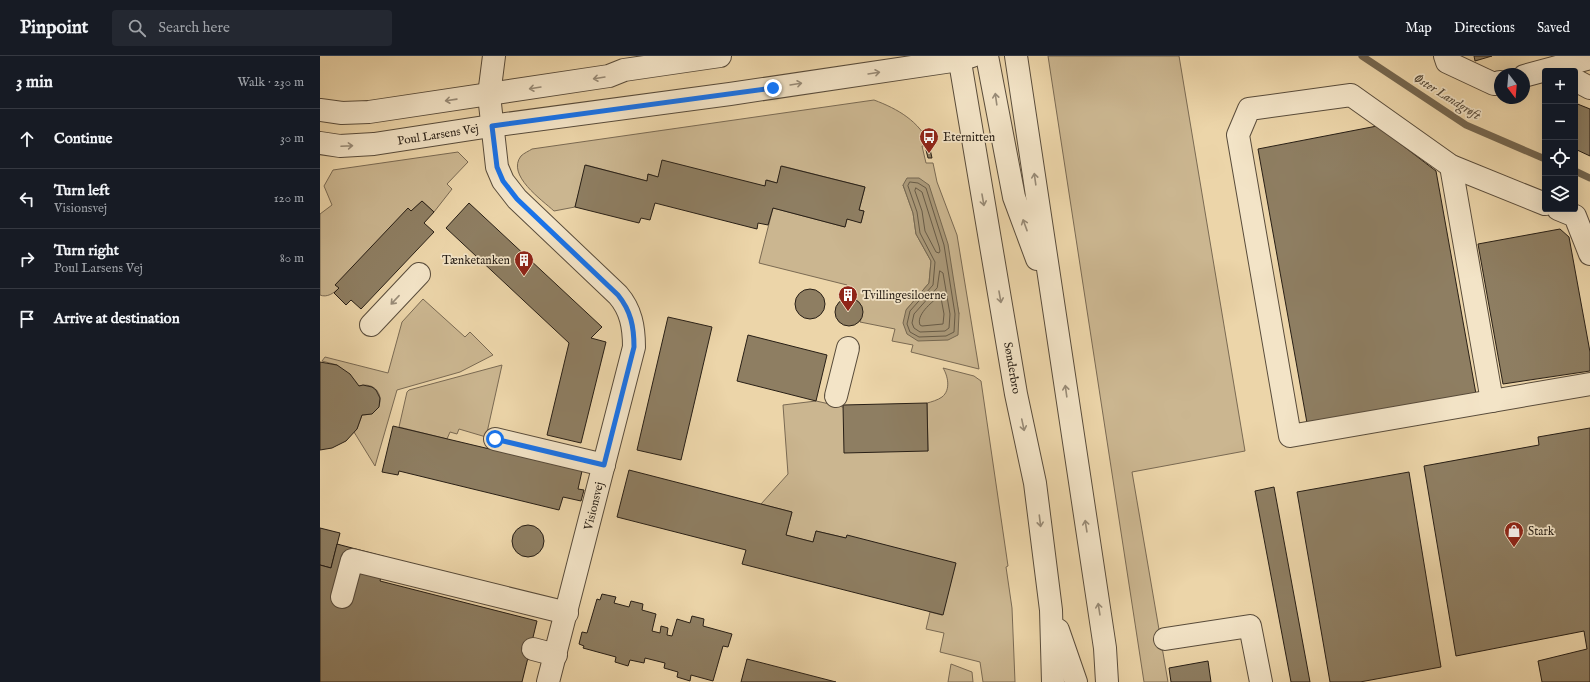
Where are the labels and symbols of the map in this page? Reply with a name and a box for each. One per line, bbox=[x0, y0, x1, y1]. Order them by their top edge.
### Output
north arrow bbox=[1494, 68, 1530, 104]
one-way arrow bbox=[867, 69, 880, 77]
water label: Øster Landgrøft bbox=[1410, 70, 1484, 126]
one-way arrow bbox=[593, 74, 606, 82]
route end bbox=[764, 79, 782, 97]
one-way arrow bbox=[789, 80, 802, 88]
one-way arrow bbox=[529, 84, 542, 92]
one-way arrow bbox=[992, 93, 1000, 106]
one-way arrow bbox=[445, 96, 458, 104]
street label: Poul Larsens Vej bbox=[396, 121, 480, 149]
bus stop icon: Eternitten bbox=[918, 126, 940, 154]
place label: Eternitten bbox=[943, 130, 996, 145]
one-way arrow bbox=[340, 142, 353, 149]
one-way arrow bbox=[1031, 173, 1039, 186]
one-way arrow bbox=[980, 193, 988, 206]
one-way arrow bbox=[1020, 220, 1028, 232]
building icon: Tænketanken bbox=[513, 249, 535, 277]
place label: Tænketanken bbox=[442, 253, 511, 268]
building icon: Tvillingesiloerne bbox=[837, 284, 859, 312]
place label: Tvillingesiloerne bbox=[862, 288, 947, 303]
one-way arrow bbox=[996, 290, 1004, 303]
one-way arrow bbox=[391, 294, 400, 304]
street label: Sønderbro bbox=[1000, 341, 1024, 396]
one-way arrow bbox=[1062, 385, 1070, 398]
one-way arrow bbox=[1020, 418, 1028, 431]
route start bbox=[486, 430, 504, 448]
street label: Visionsvej bbox=[581, 480, 607, 533]
one-way arrow bbox=[1036, 514, 1044, 527]
one-way arrow bbox=[1082, 520, 1090, 533]
shop icon: Stark bbox=[1503, 520, 1525, 548]
place label: Stark bbox=[1528, 524, 1555, 539]
one-way arrow bbox=[1095, 603, 1103, 616]

